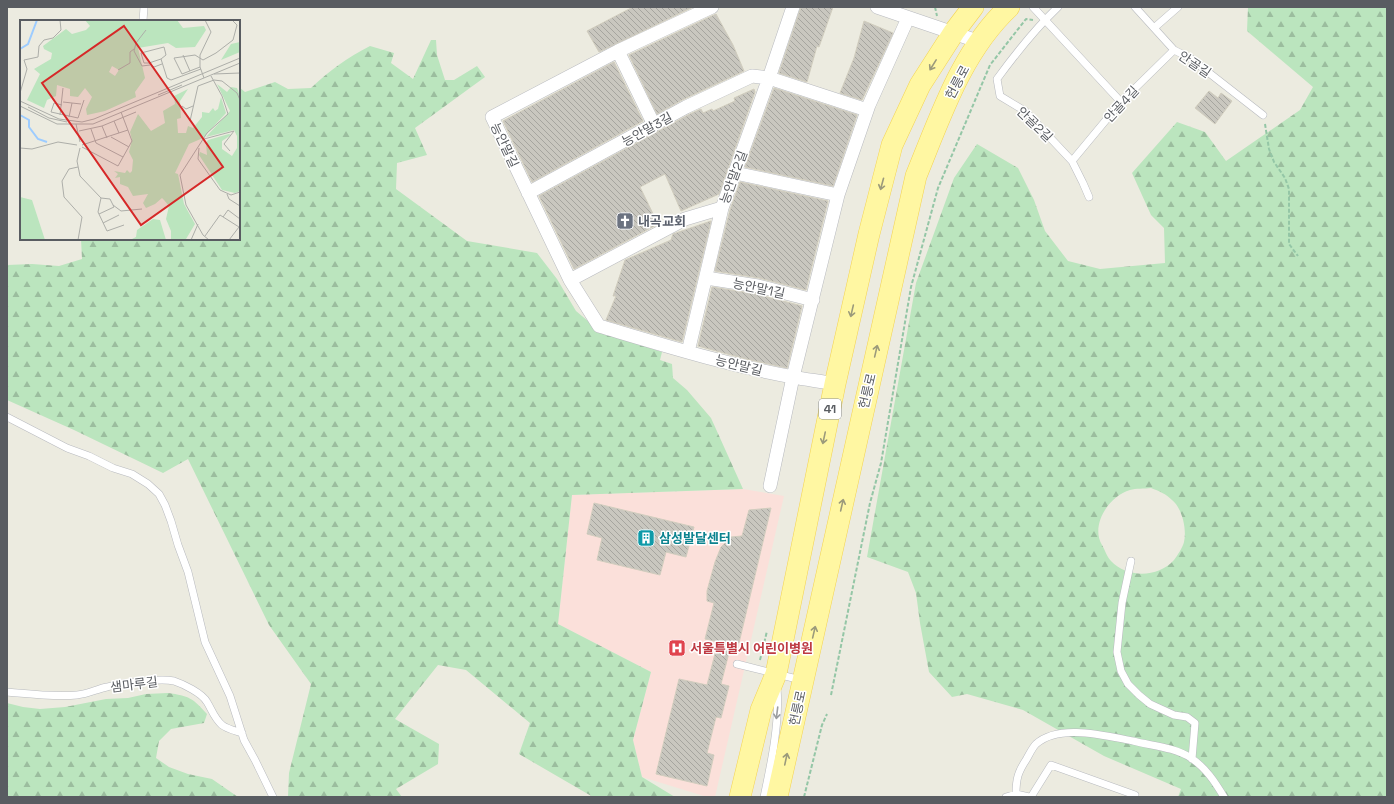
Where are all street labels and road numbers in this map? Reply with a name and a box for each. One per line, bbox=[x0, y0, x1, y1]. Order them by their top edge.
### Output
street label: 안골길 bbox=[1175, 47, 1214, 81]
street label: 헌릉로 bbox=[942, 62, 973, 102]
street label: 안골4길 bbox=[1100, 82, 1143, 126]
street label: 안골2길 bbox=[1013, 103, 1056, 146]
street label: 능안말3길 bbox=[619, 109, 676, 150]
street label: 능안말길 bbox=[487, 120, 522, 170]
street label: 능안말2길 bbox=[716, 148, 751, 206]
street label: 능안말1길 bbox=[731, 275, 787, 302]
street label: 능안말길 bbox=[714, 351, 764, 380]
street label: 헌릉로 bbox=[855, 372, 880, 411]
road number: 41 bbox=[819, 399, 841, 419]
street label: 샘마루길 bbox=[109, 673, 159, 696]
street label: 헌릉로 bbox=[785, 689, 810, 727]

